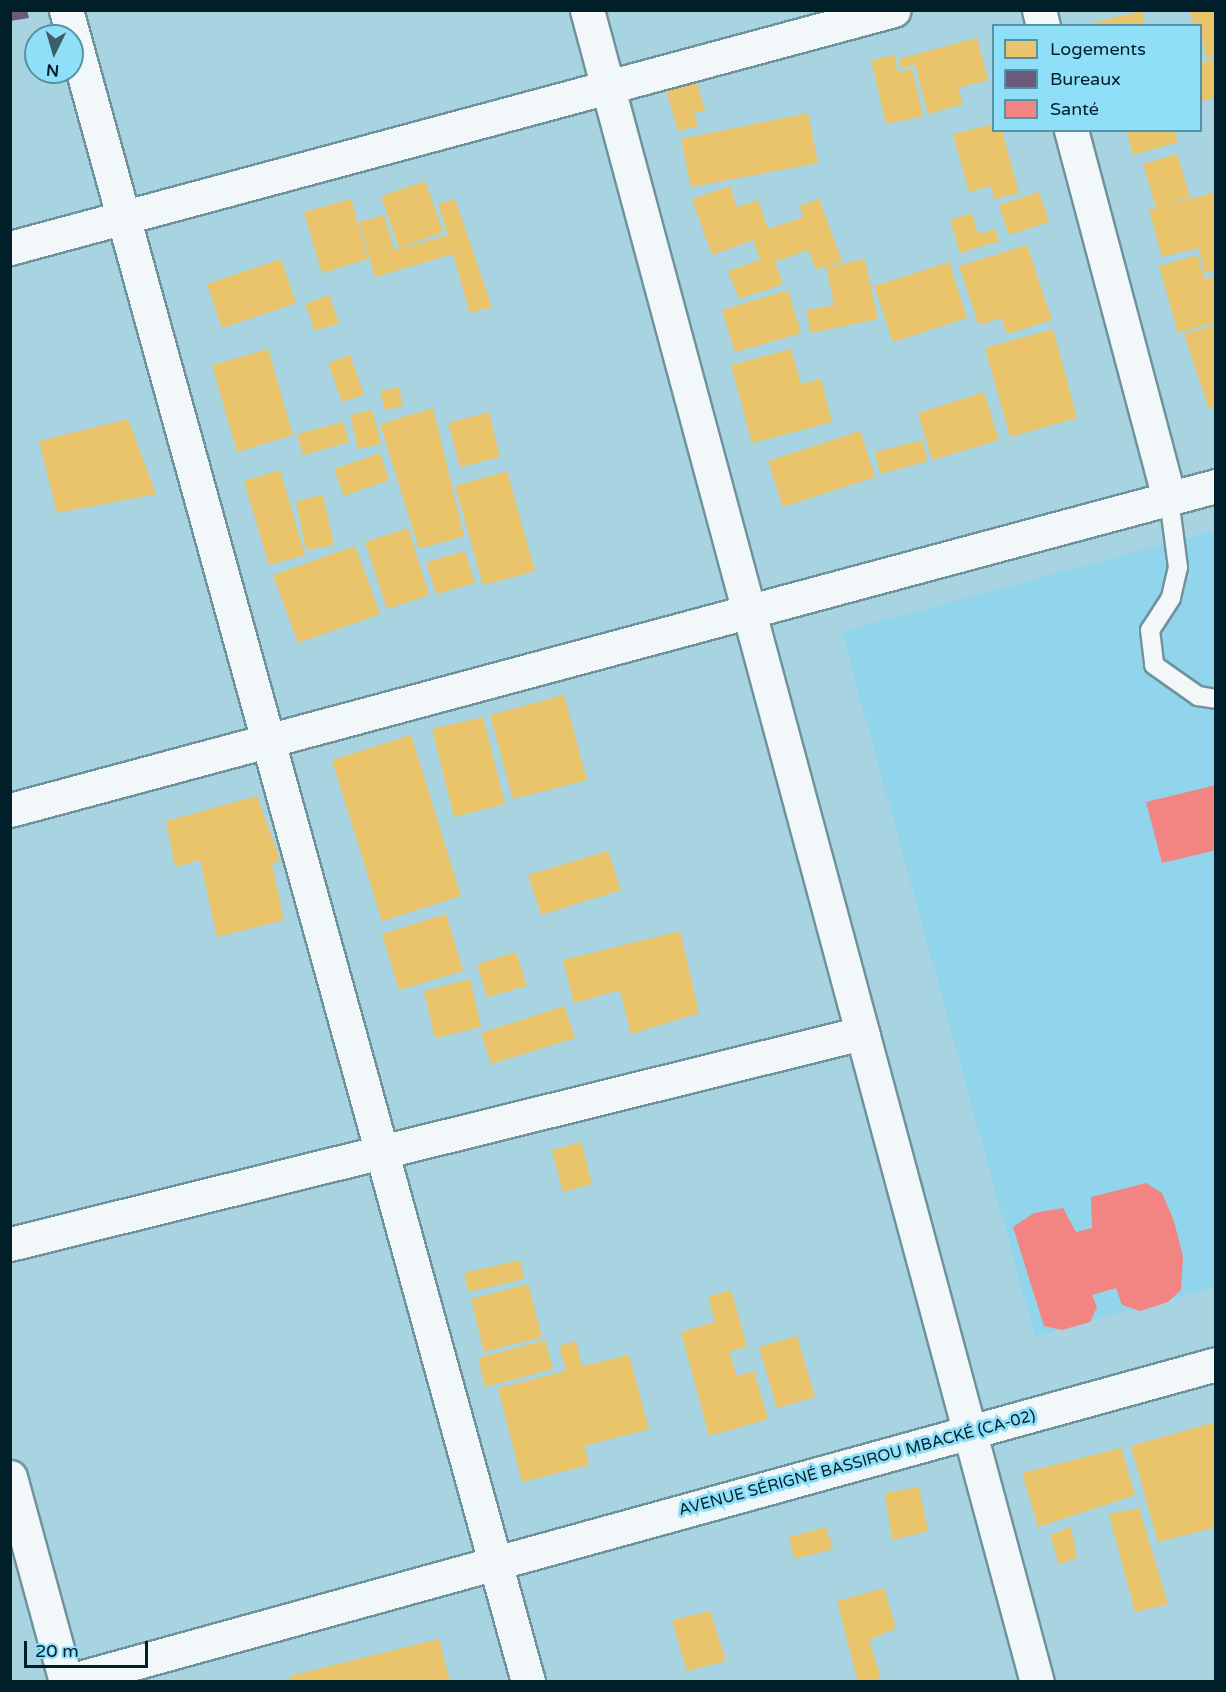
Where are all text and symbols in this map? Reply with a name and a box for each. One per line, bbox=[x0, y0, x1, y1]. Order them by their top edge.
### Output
north arrow bbox=[24, 24, 84, 84]
legend bbox=[992, 24, 1202, 132]
text: Logements bbox=[1050, 38, 1146, 60]
text: N bbox=[45, 59, 60, 80]
text: Bureaux bbox=[1050, 68, 1121, 90]
text: Santé bbox=[1050, 98, 1099, 120]
street label: AVENUE SÉRIGNÉ BASSIROU MBACKÉ (CA-02) bbox=[676, 1406, 1038, 1520]
scale bar bbox=[27, 1629, 152, 1667]
text: 20 m bbox=[35, 1640, 79, 1662]

